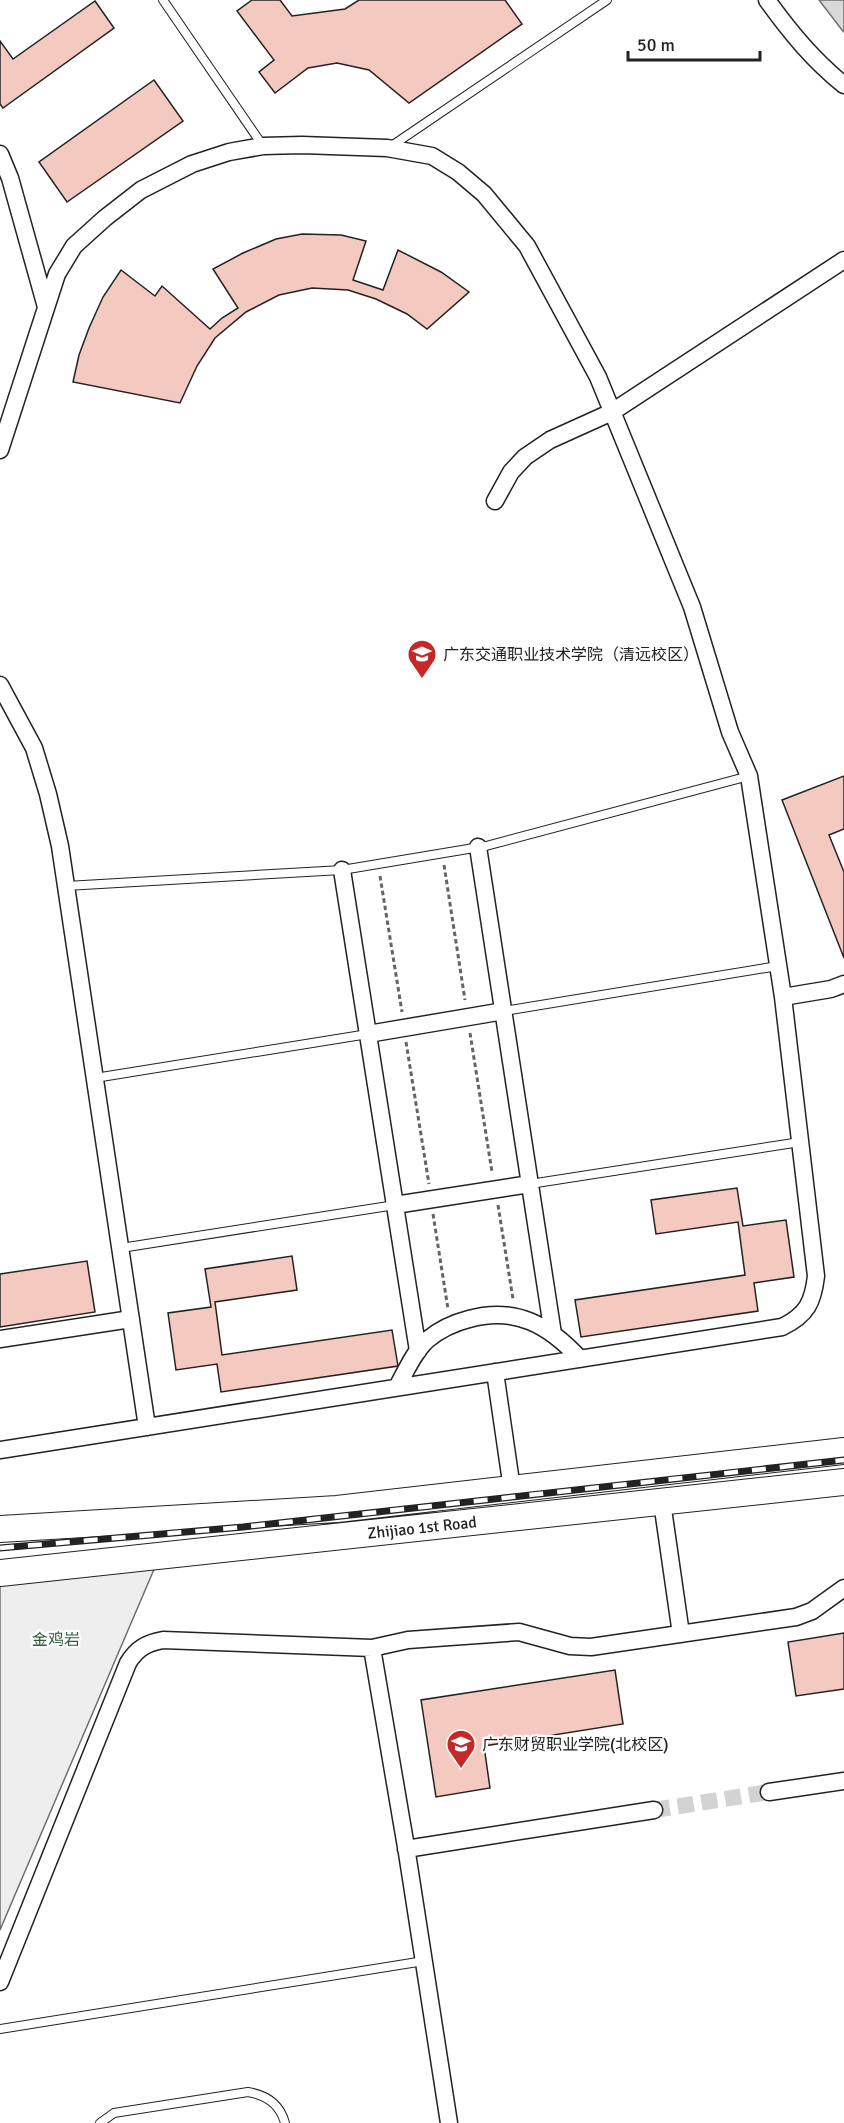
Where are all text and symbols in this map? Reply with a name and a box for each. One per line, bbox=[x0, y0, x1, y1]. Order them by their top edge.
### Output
scale bar bbox=[628, 24, 760, 62]
text: 50 m bbox=[637, 34, 675, 56]
school or university icon: 广东交通职业技术学院（清远校区） bbox=[406, 638, 438, 680]
place label: 广东交通职业技术学院（清远校区） bbox=[443, 645, 699, 665]
street label: Zhijiao 1st Road bbox=[367, 1512, 478, 1544]
park label: 金鸡岩 bbox=[32, 1630, 80, 1650]
school or university icon: 广东财贸职业学院(北校区) bbox=[445, 1728, 477, 1770]
place label: 广东财贸职业学院(北校区) bbox=[482, 1735, 669, 1755]

